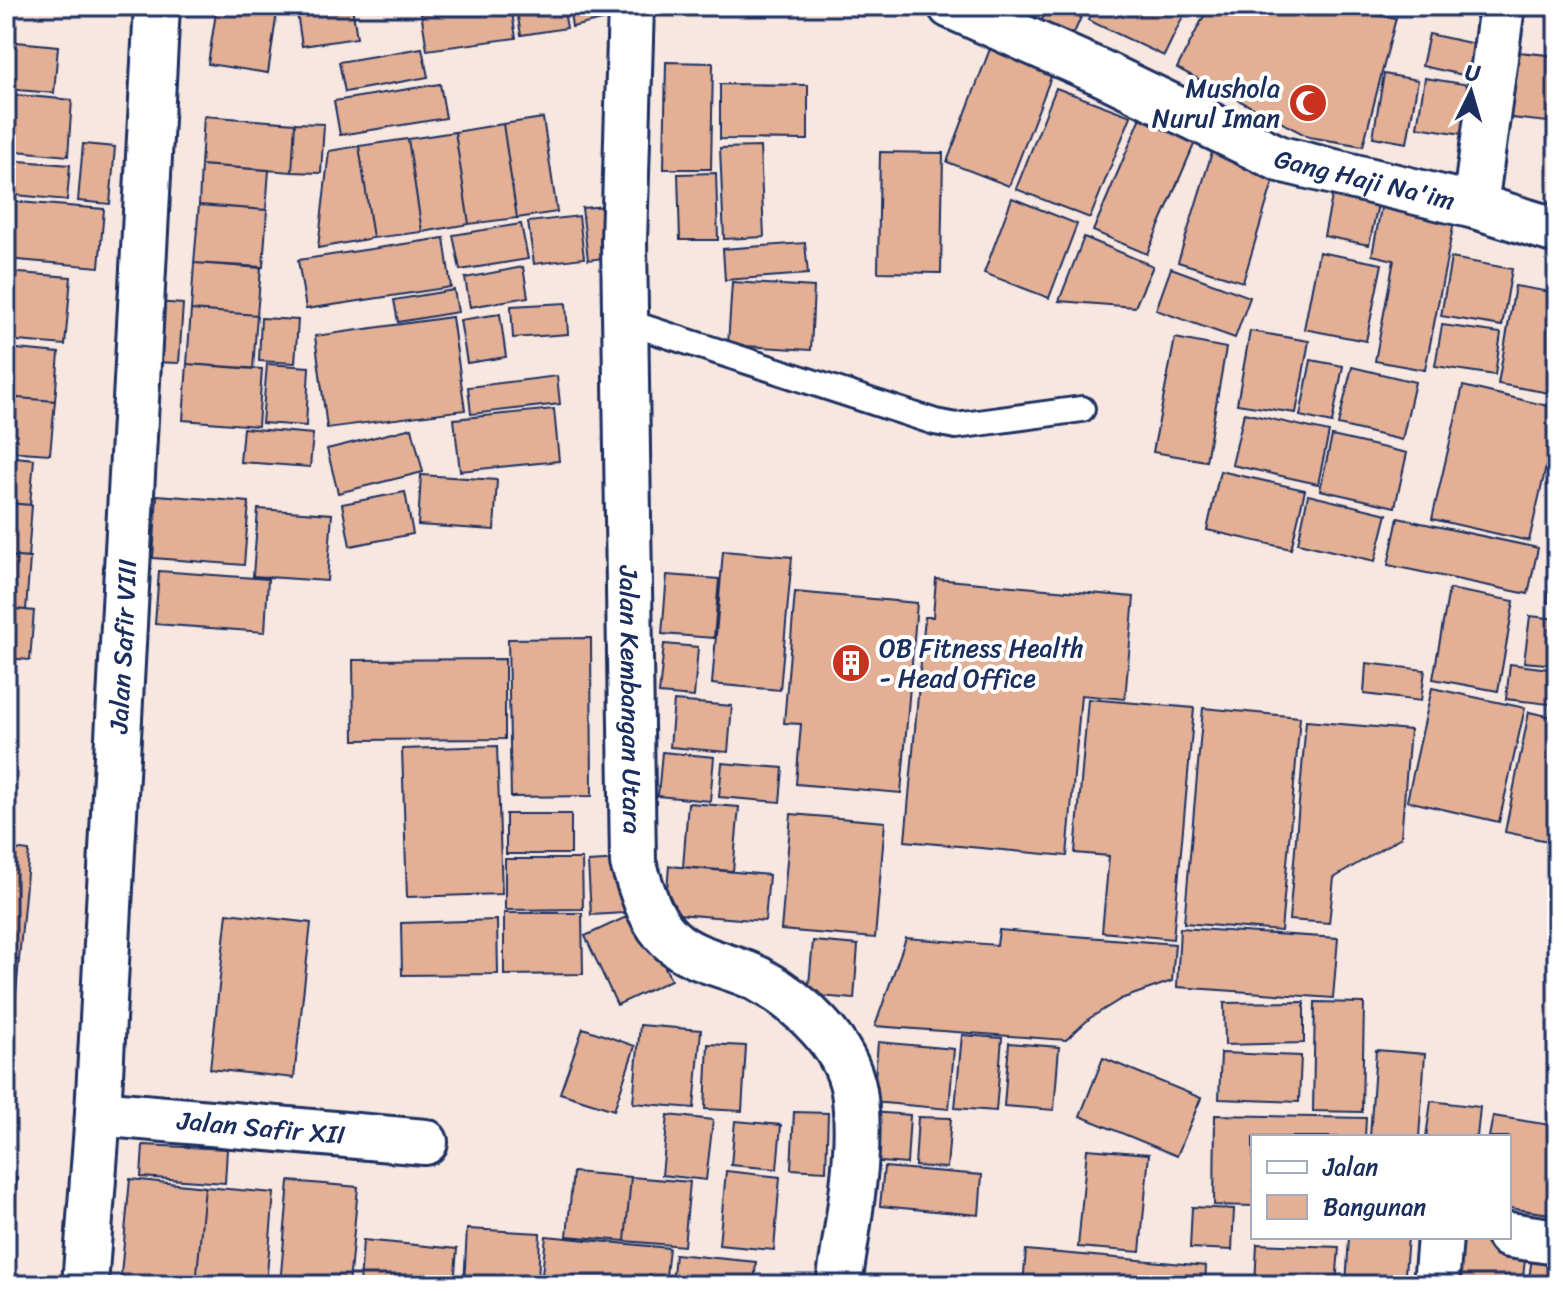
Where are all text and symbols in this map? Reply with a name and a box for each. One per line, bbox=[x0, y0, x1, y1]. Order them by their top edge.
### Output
north arrow bbox=[1431, 52, 1511, 132]
text: U bbox=[1464, 53, 1483, 93]
place label: Mushola Nurul Iman bbox=[1152, 65, 1280, 141]
mosque icon: Mushola Nurul Iman bbox=[1287, 82, 1329, 124]
street label: Gang Haji Na'im bbox=[1270, 135, 1460, 223]
street label: Jalan Safir VIII bbox=[95, 558, 150, 735]
street label: Jalan Kembangan Utara bbox=[606, 564, 656, 834]
place label: OB Fitness Health - Head Office bbox=[879, 625, 1084, 701]
building icon: OB Fitness Health - Head Office bbox=[830, 642, 872, 684]
street label: Jalan Safir XII bbox=[175, 1097, 347, 1158]
legend bbox=[1251, 1135, 1511, 1239]
text: Jalan bbox=[1322, 1146, 1378, 1188]
text: Bangunan bbox=[1323, 1186, 1426, 1228]

